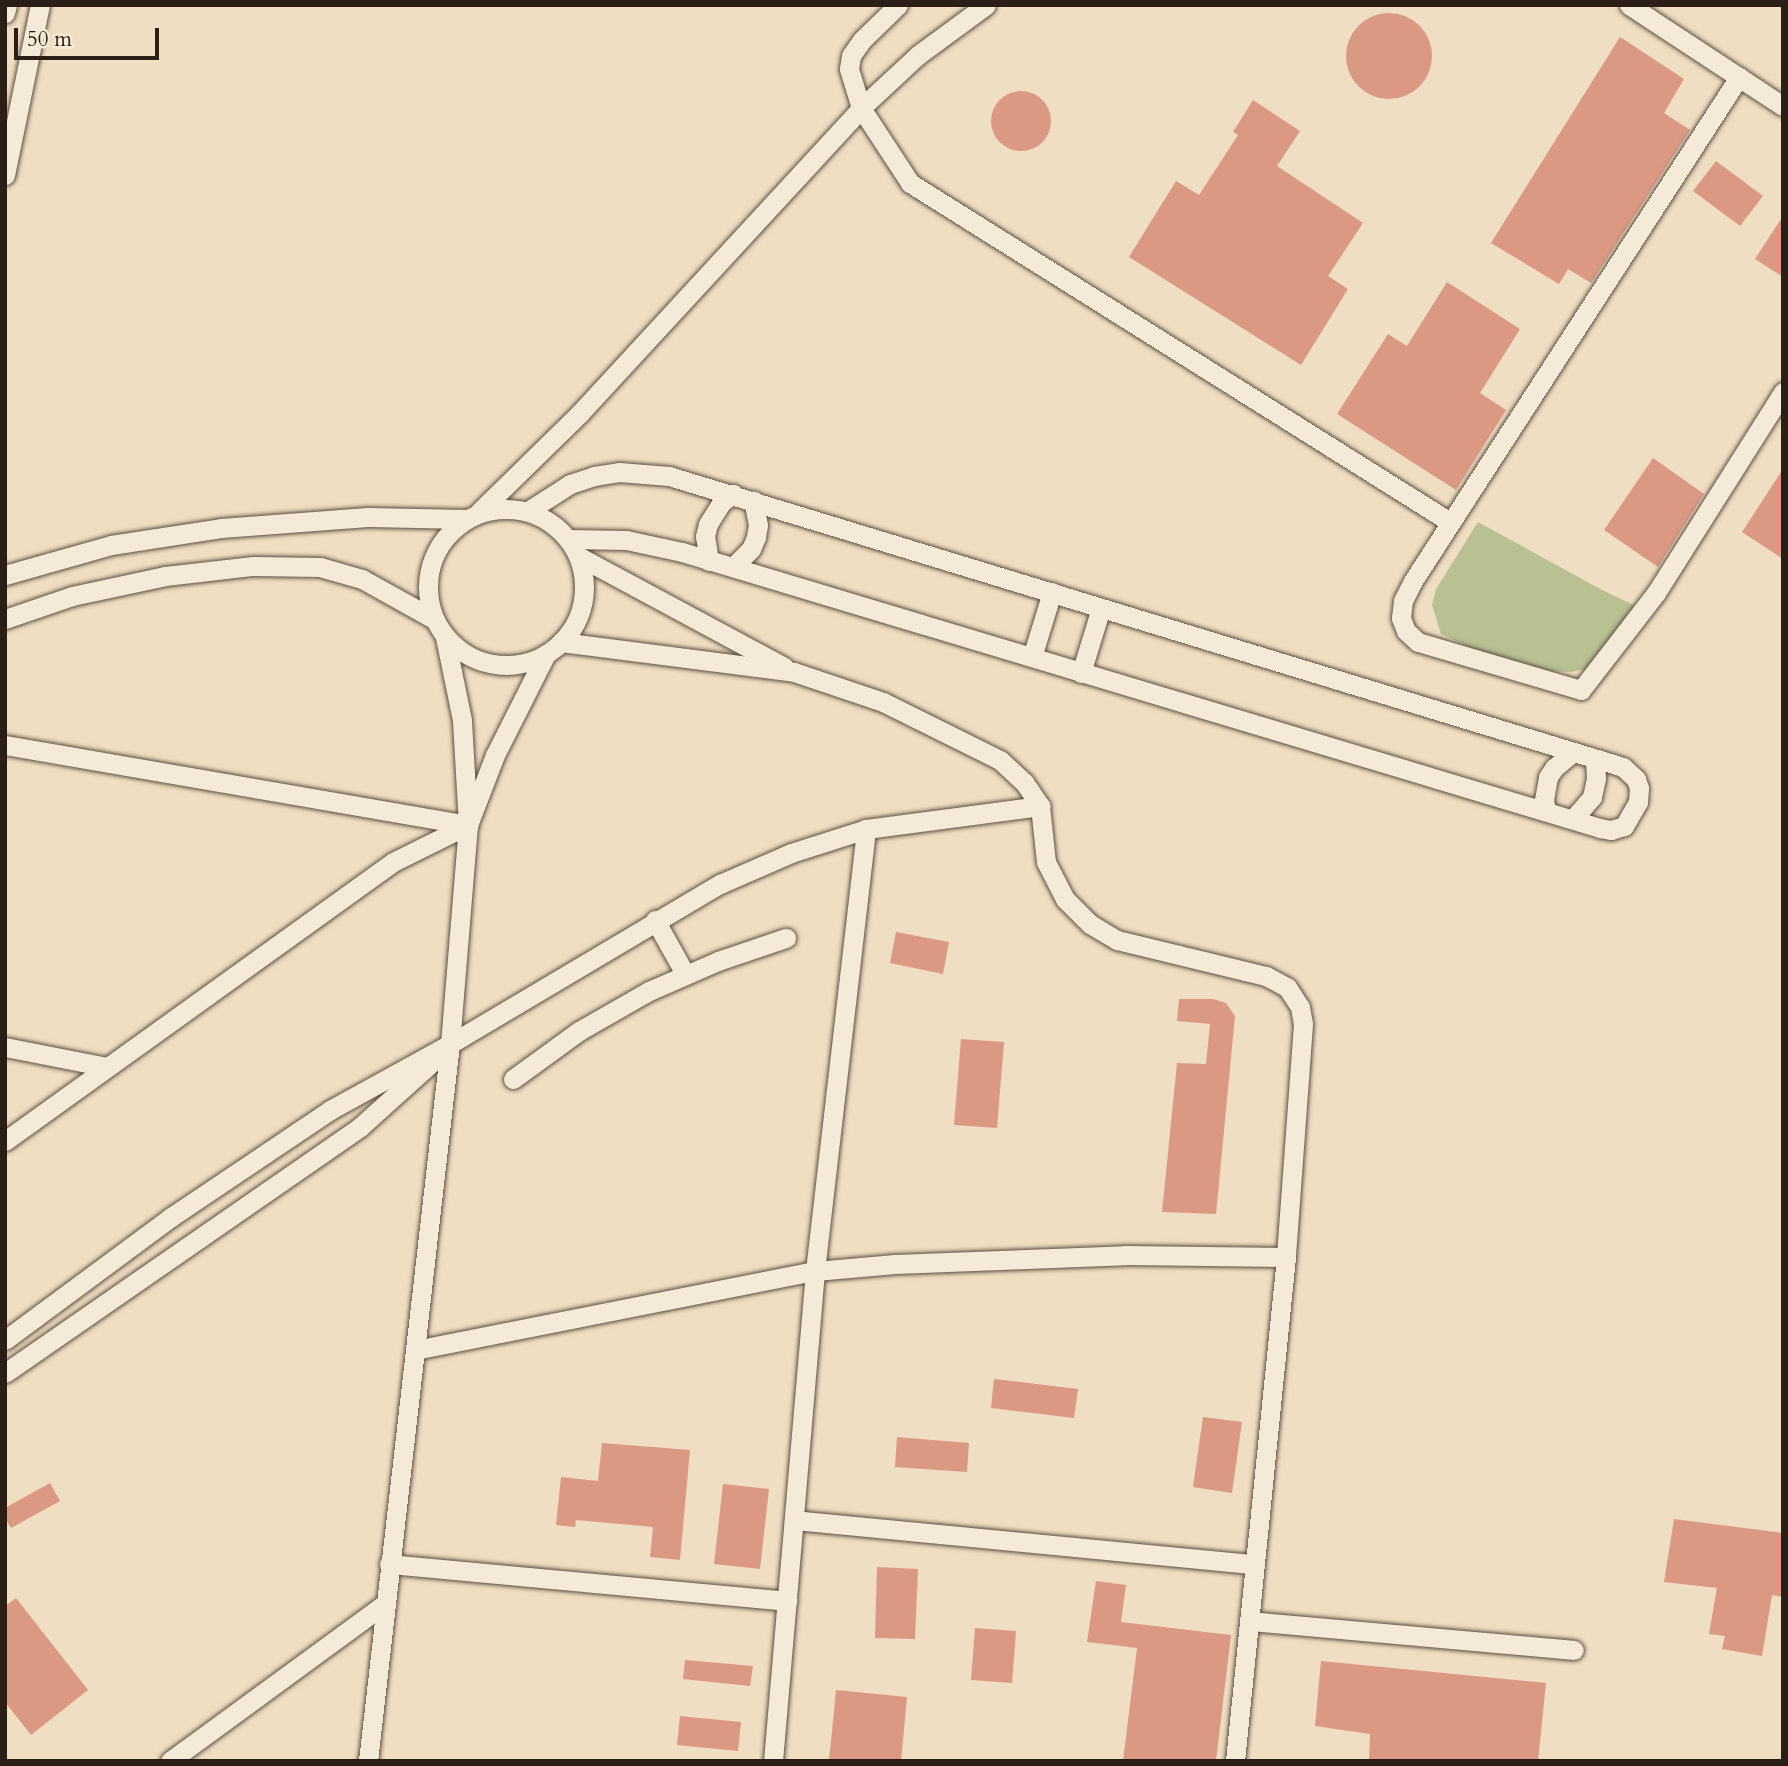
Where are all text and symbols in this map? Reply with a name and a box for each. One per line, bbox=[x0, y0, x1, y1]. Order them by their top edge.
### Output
scale bar bbox=[18, 14, 163, 58]
text: 50 m bbox=[27, 25, 72, 54]

